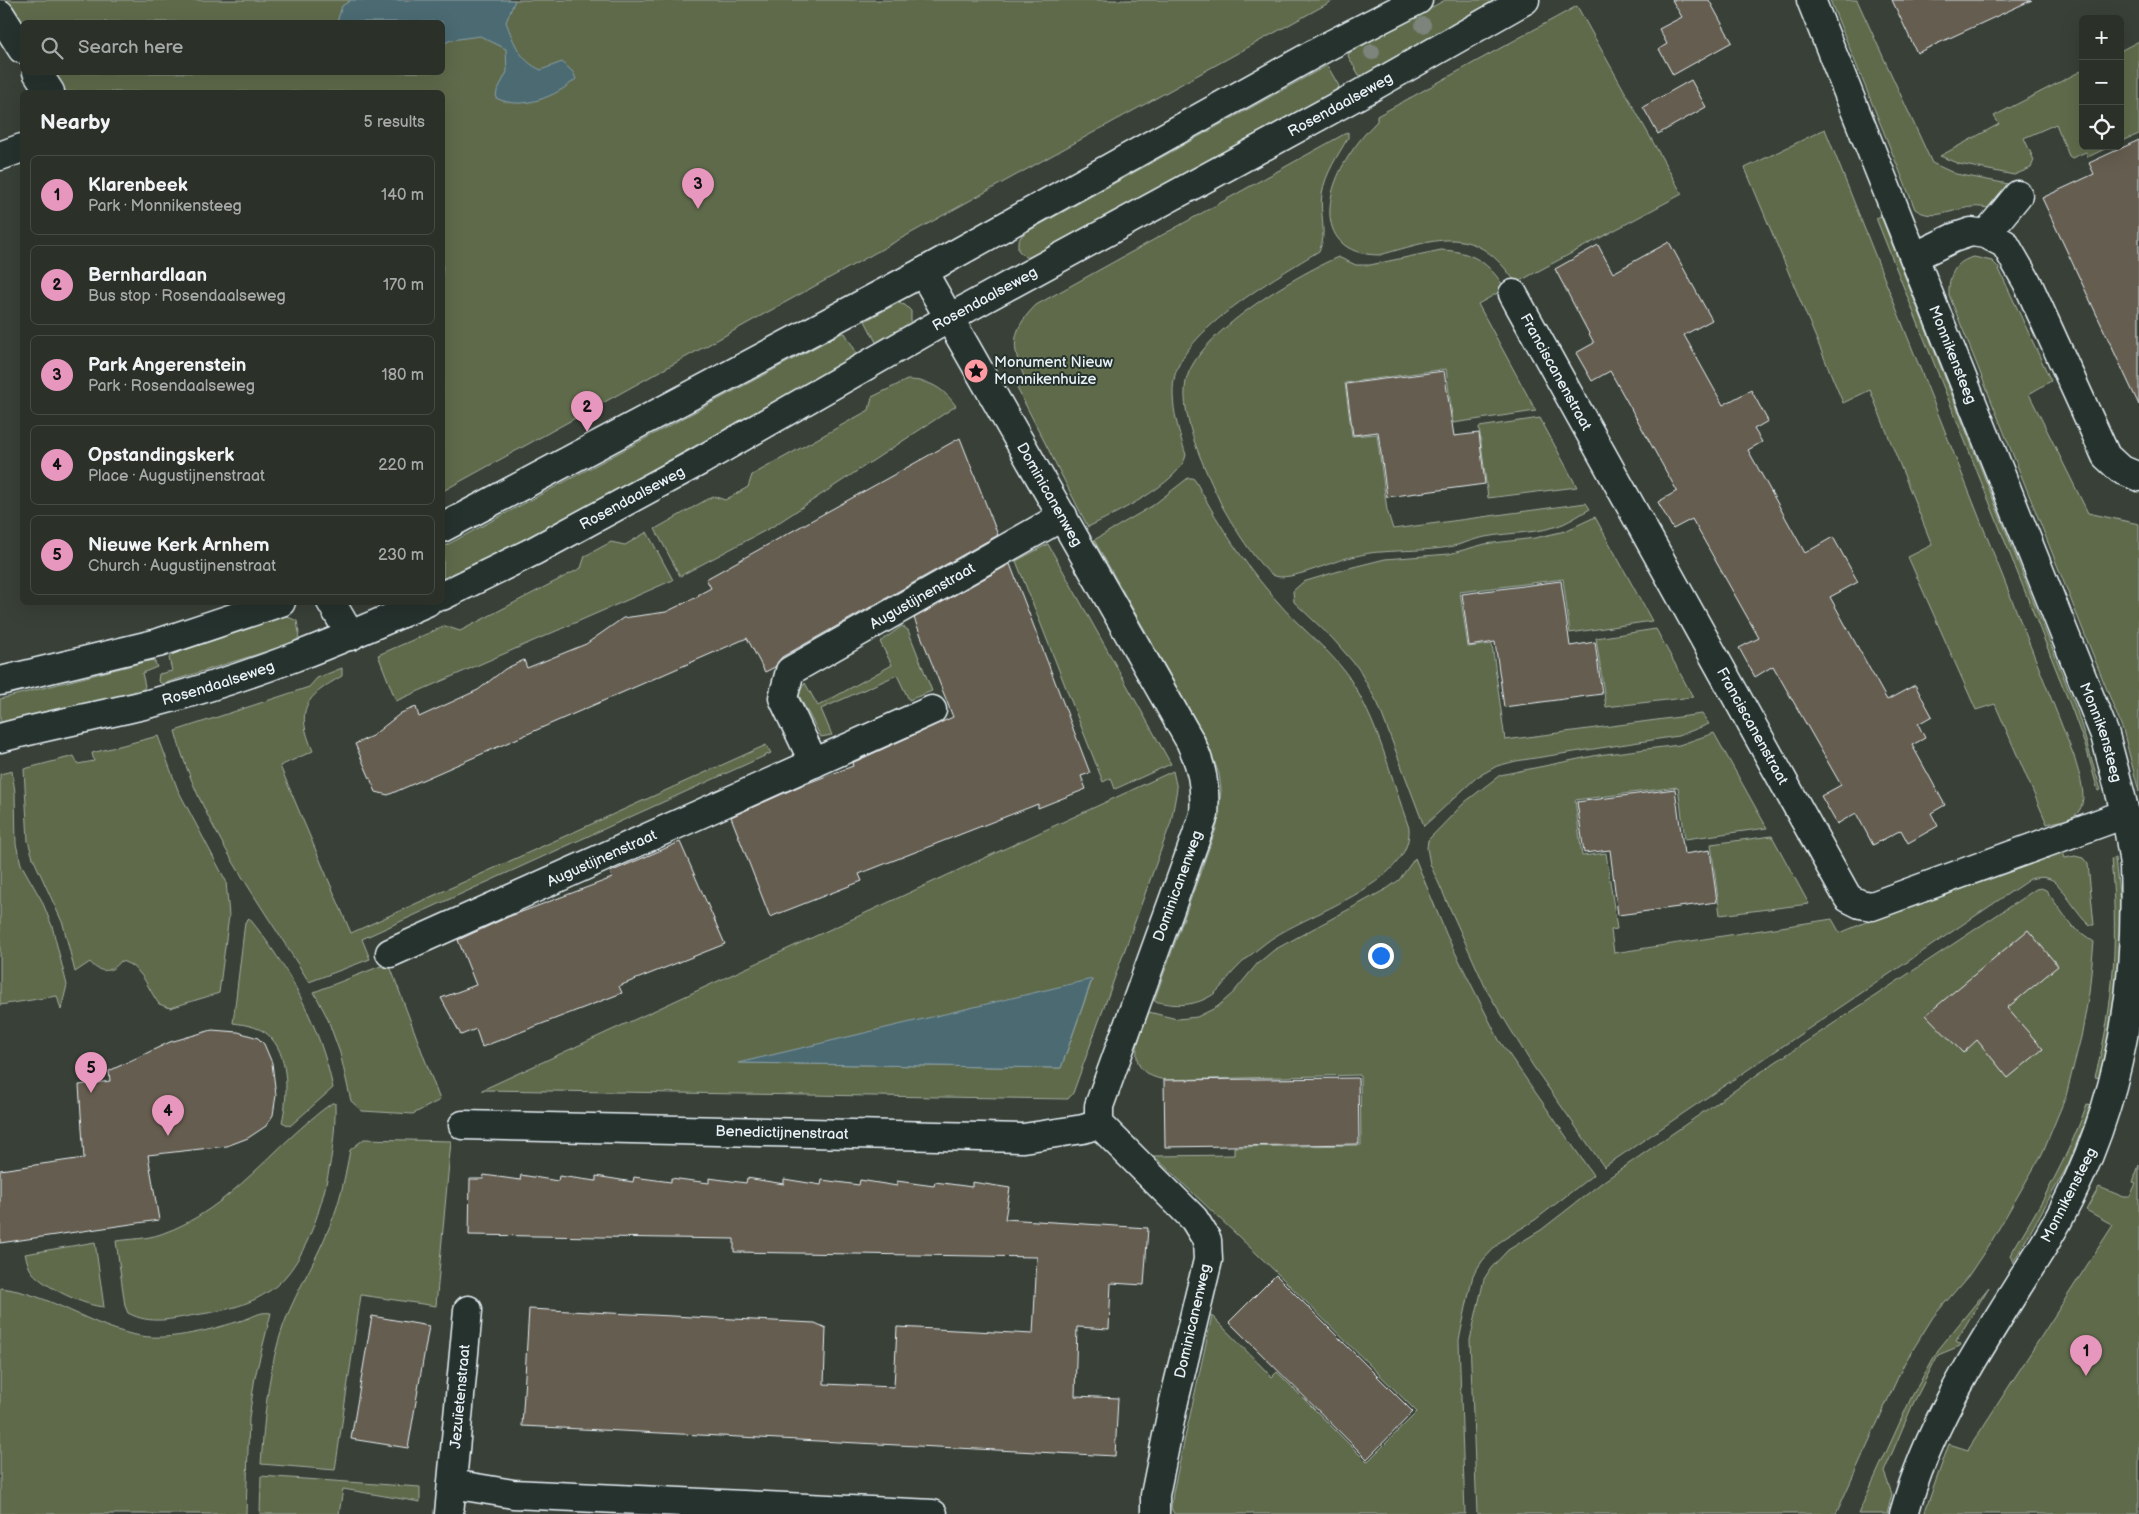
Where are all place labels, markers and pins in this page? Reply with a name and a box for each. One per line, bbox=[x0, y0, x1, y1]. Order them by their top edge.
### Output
pin: 3 bbox=[682, 168, 714, 209]
place label: Monument Nieuw Monnikenhuize bbox=[994, 353, 1113, 389]
place icon: Monument Nieuw Monnikenhuize bbox=[963, 358, 989, 384]
pin: 2 bbox=[571, 391, 603, 432]
pin: 5 bbox=[75, 1052, 107, 1093]
pin: 4 bbox=[152, 1095, 184, 1136]
pin: 1 bbox=[2070, 1335, 2102, 1376]

